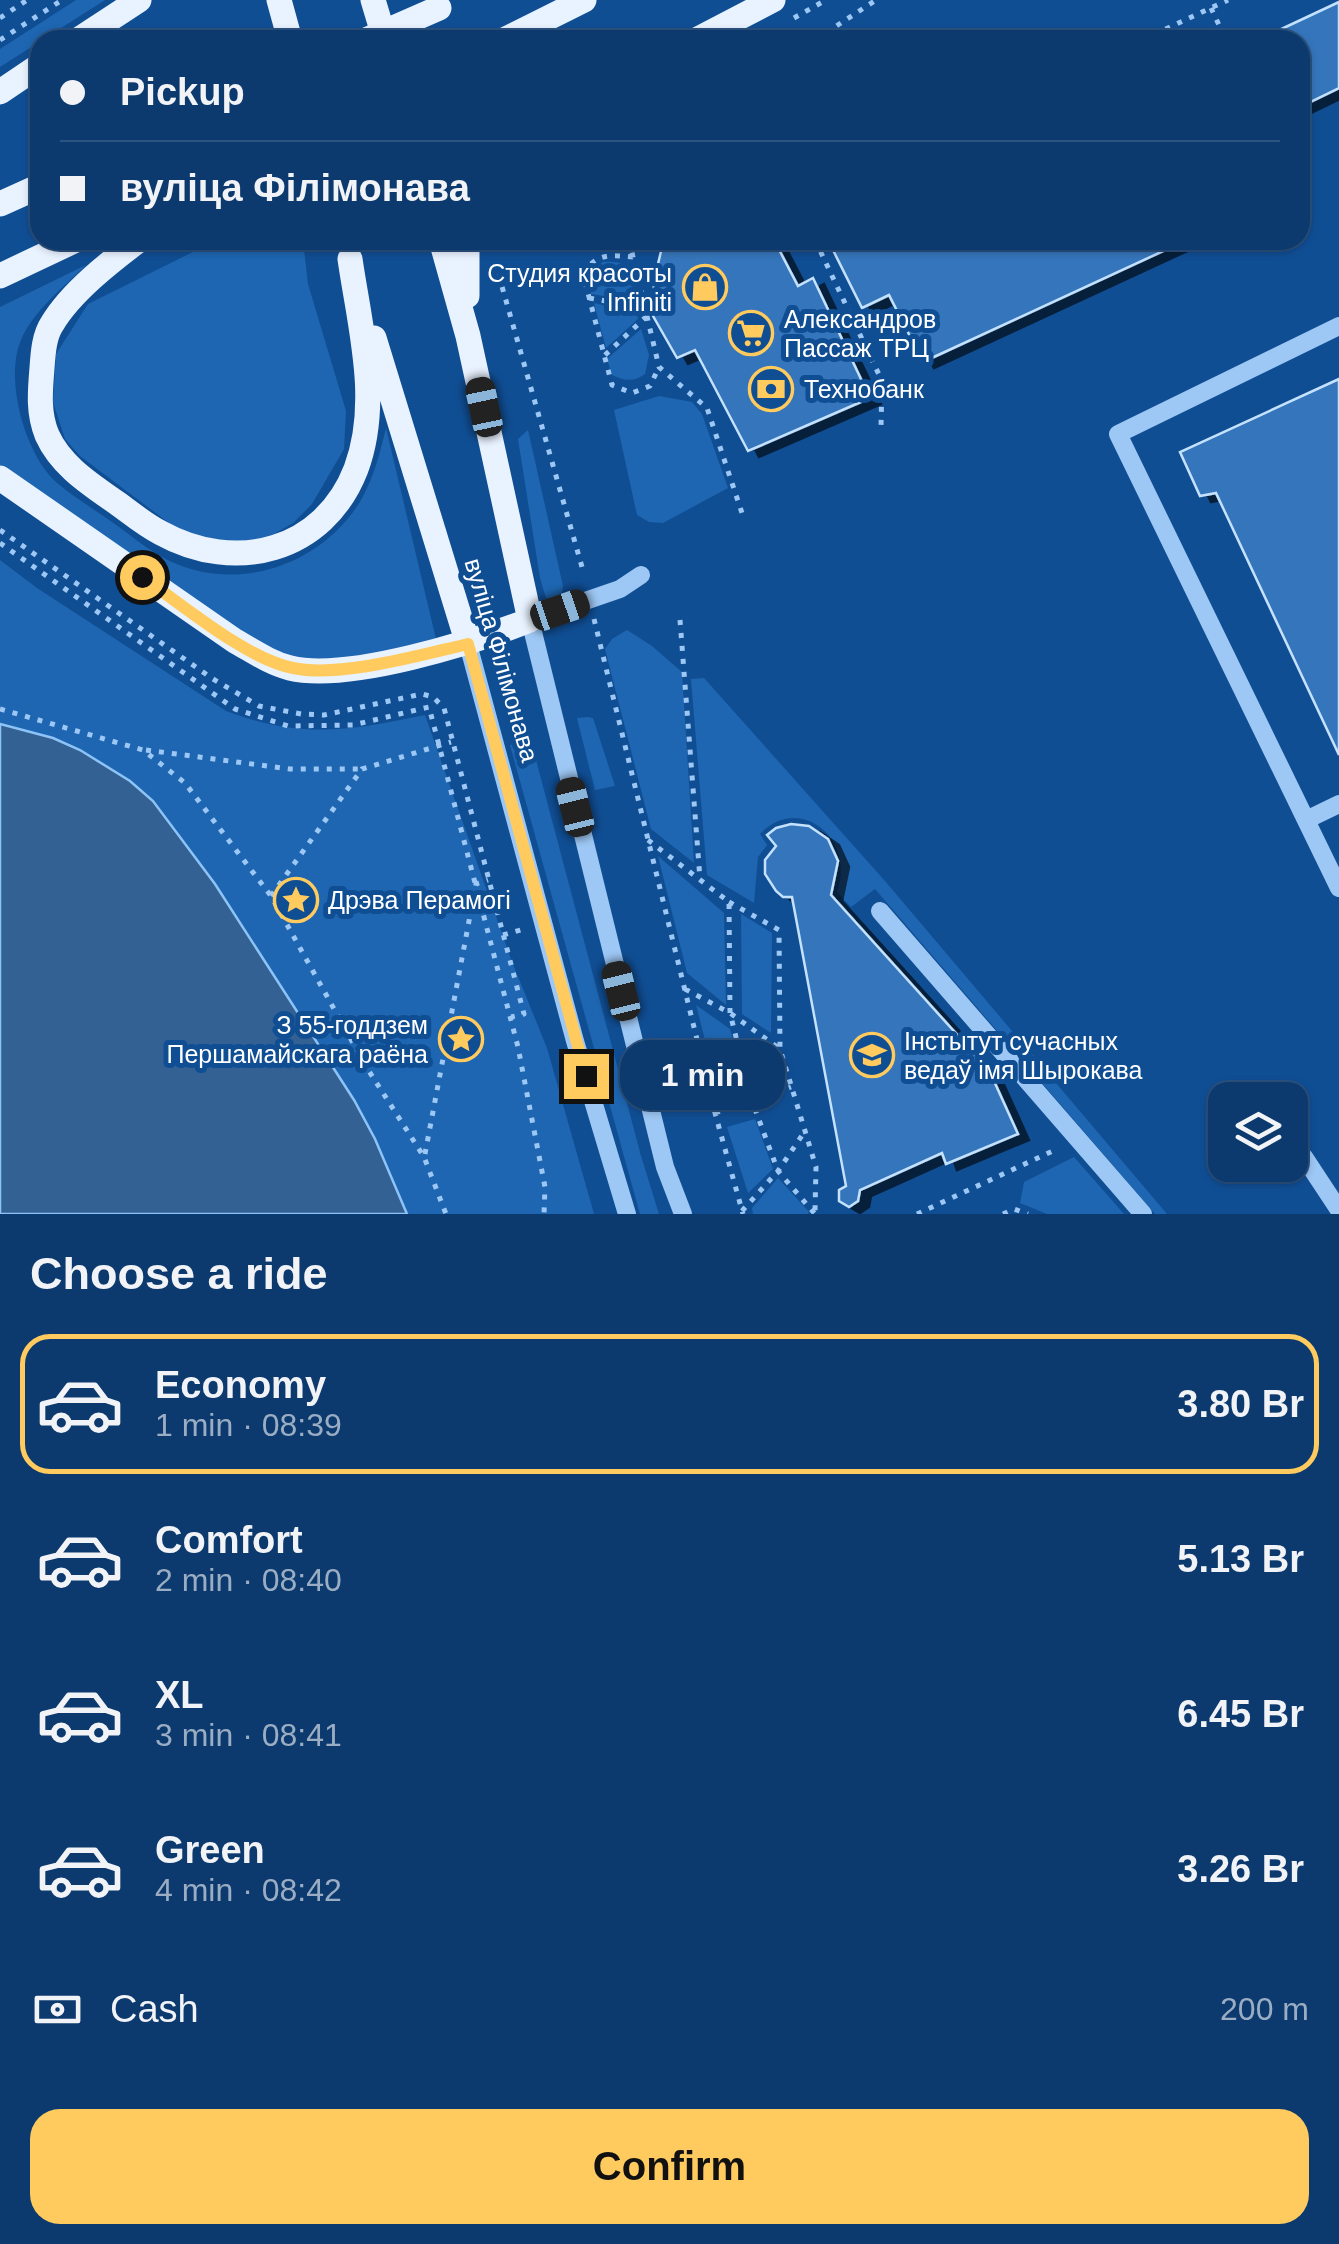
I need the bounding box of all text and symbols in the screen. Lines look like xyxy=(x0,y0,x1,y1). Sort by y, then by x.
text: Pickup xyxy=(120,71,245,113)
text: вуліца Філімонава xyxy=(120,167,470,209)
place label: Студия красоты Infiniti xyxy=(487,259,672,316)
shop icon: Студия красоты Infiniti xyxy=(682,264,728,310)
place label: Александров Пассаж ТРЦ xyxy=(784,305,936,362)
supermarket icon: Александров Пассаж ТРЦ xyxy=(728,310,774,356)
bank icon: Технобанк xyxy=(748,366,794,412)
car xyxy=(463,375,505,439)
place label: Технобанк xyxy=(804,375,925,403)
route start xyxy=(120,555,165,600)
street label: вуліца Філімонава xyxy=(460,555,544,765)
car xyxy=(527,586,593,634)
car xyxy=(553,774,597,840)
place icon: Дрэва Перамогі xyxy=(273,877,319,923)
place label: Дрэва Перамогі xyxy=(328,886,511,914)
car xyxy=(599,958,643,1024)
place label: З 55-годдзем Першамайскага раёна xyxy=(166,1011,428,1068)
place icon: З 55-годдзем Першамайскага раёна xyxy=(438,1016,484,1062)
place label: Інстытут сучасных ведаў імя Шырокава xyxy=(904,1027,1143,1084)
school or university icon: Інстытут сучасных ведаў імя Шырокава xyxy=(849,1032,895,1078)
callout: 1 min xyxy=(621,1041,786,1111)
route end xyxy=(564,1054,609,1099)
text: 1 min xyxy=(661,1057,744,1093)
map controls xyxy=(1208,1082,1308,1182)
button: layers xyxy=(1208,1082,1308,1182)
text: Choose a ride xyxy=(30,1248,328,1299)
icon: car xyxy=(35,1359,125,1449)
text: Economy xyxy=(155,1364,326,1406)
text: 3.80 Br xyxy=(1177,1383,1304,1425)
text: 1 min · 08:39 xyxy=(155,1407,342,1443)
icon: car xyxy=(35,1514,125,1604)
text: Comfort xyxy=(155,1519,303,1561)
text: 5.13 Br xyxy=(1177,1538,1304,1580)
text: 2 min · 08:40 xyxy=(155,1562,342,1598)
icon: car xyxy=(35,1669,125,1759)
text: XL xyxy=(155,1674,204,1716)
text: 6.45 Br xyxy=(1177,1693,1304,1735)
text: 3 min · 08:41 xyxy=(155,1717,342,1753)
icon: car xyxy=(35,1824,125,1914)
text: Green xyxy=(155,1829,265,1871)
text: 3.26 Br xyxy=(1177,1848,1304,1890)
text: 4 min · 08:42 xyxy=(155,1872,342,1908)
icon: cash xyxy=(30,1982,85,2037)
text: Cash xyxy=(110,1988,199,2030)
text: 200 m xyxy=(1220,1991,1309,2027)
button: Confirm xyxy=(30,2109,1309,2224)

